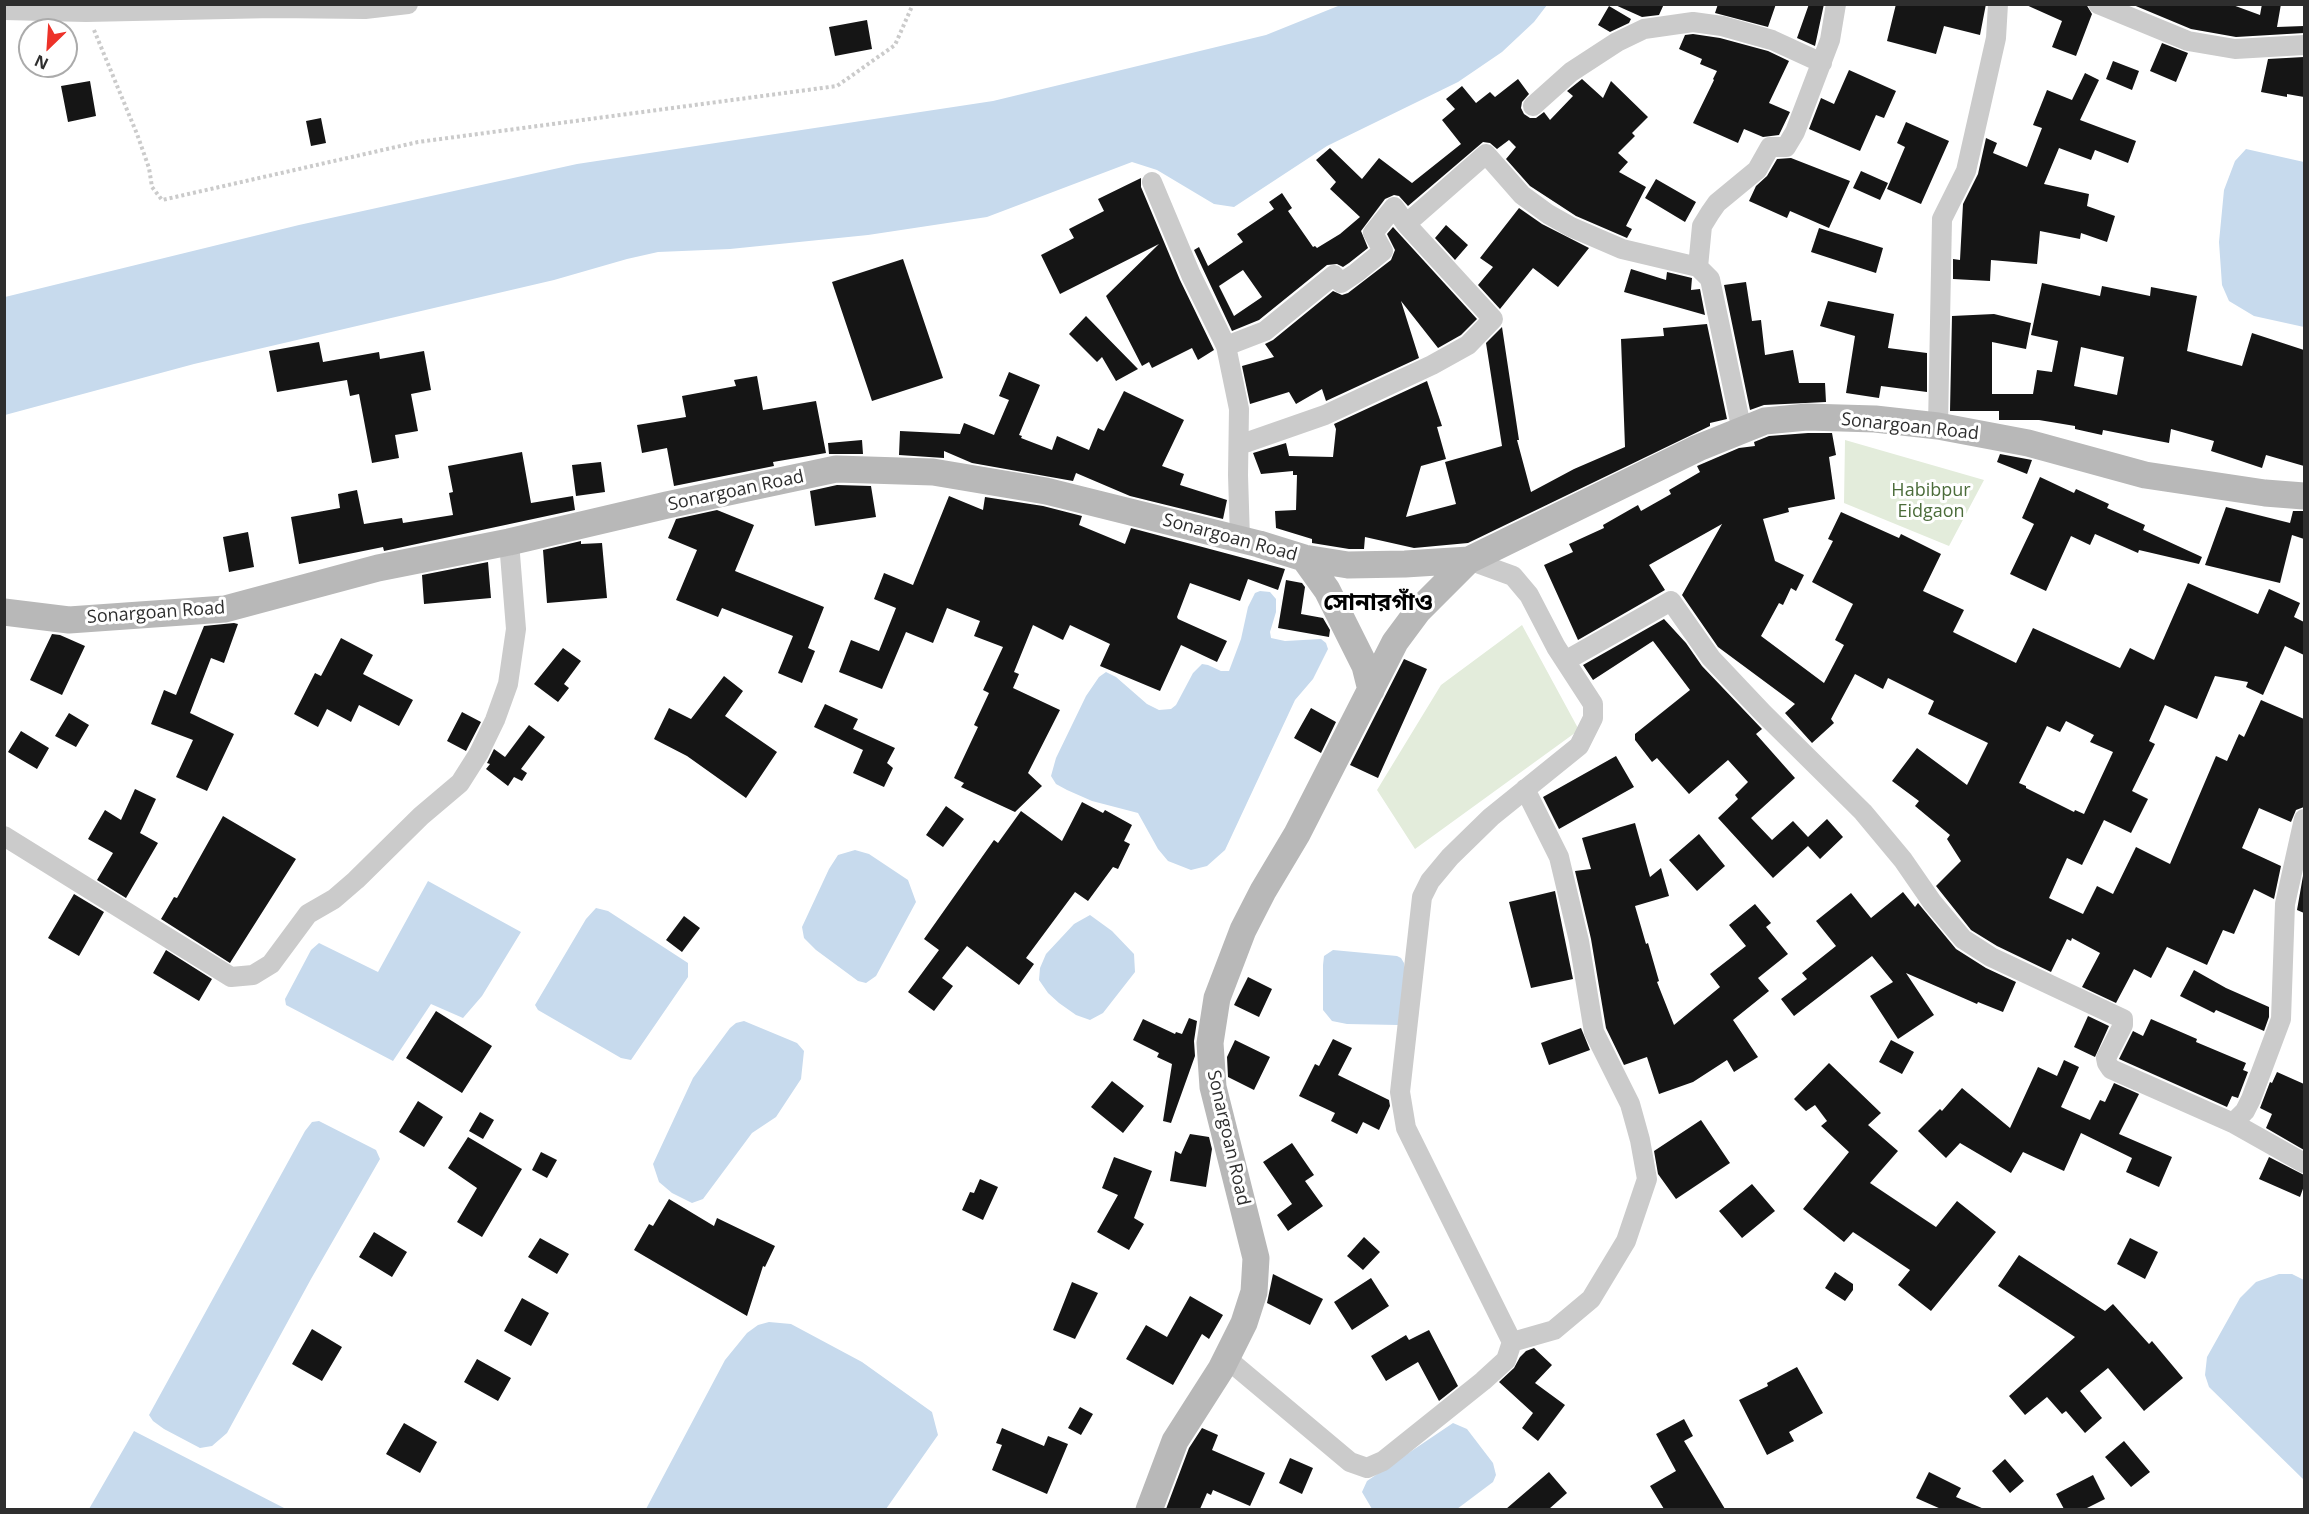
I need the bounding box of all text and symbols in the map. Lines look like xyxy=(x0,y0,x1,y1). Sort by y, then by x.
north arrow xyxy=(18,18,78,78)
text: N xyxy=(31,50,52,75)
street label: Sonargoan Road xyxy=(1840,409,1980,445)
street label: Sonargoan Road xyxy=(666,466,806,516)
park label: Habibpur Eidgaon xyxy=(1891,480,1971,522)
street label: Sonargoan Road xyxy=(1160,510,1300,566)
district label: সোনারগাঁও xyxy=(1323,589,1433,617)
street label: Sonargoan Road xyxy=(86,597,226,629)
street label: Sonargoan Road xyxy=(1202,1068,1254,1208)

